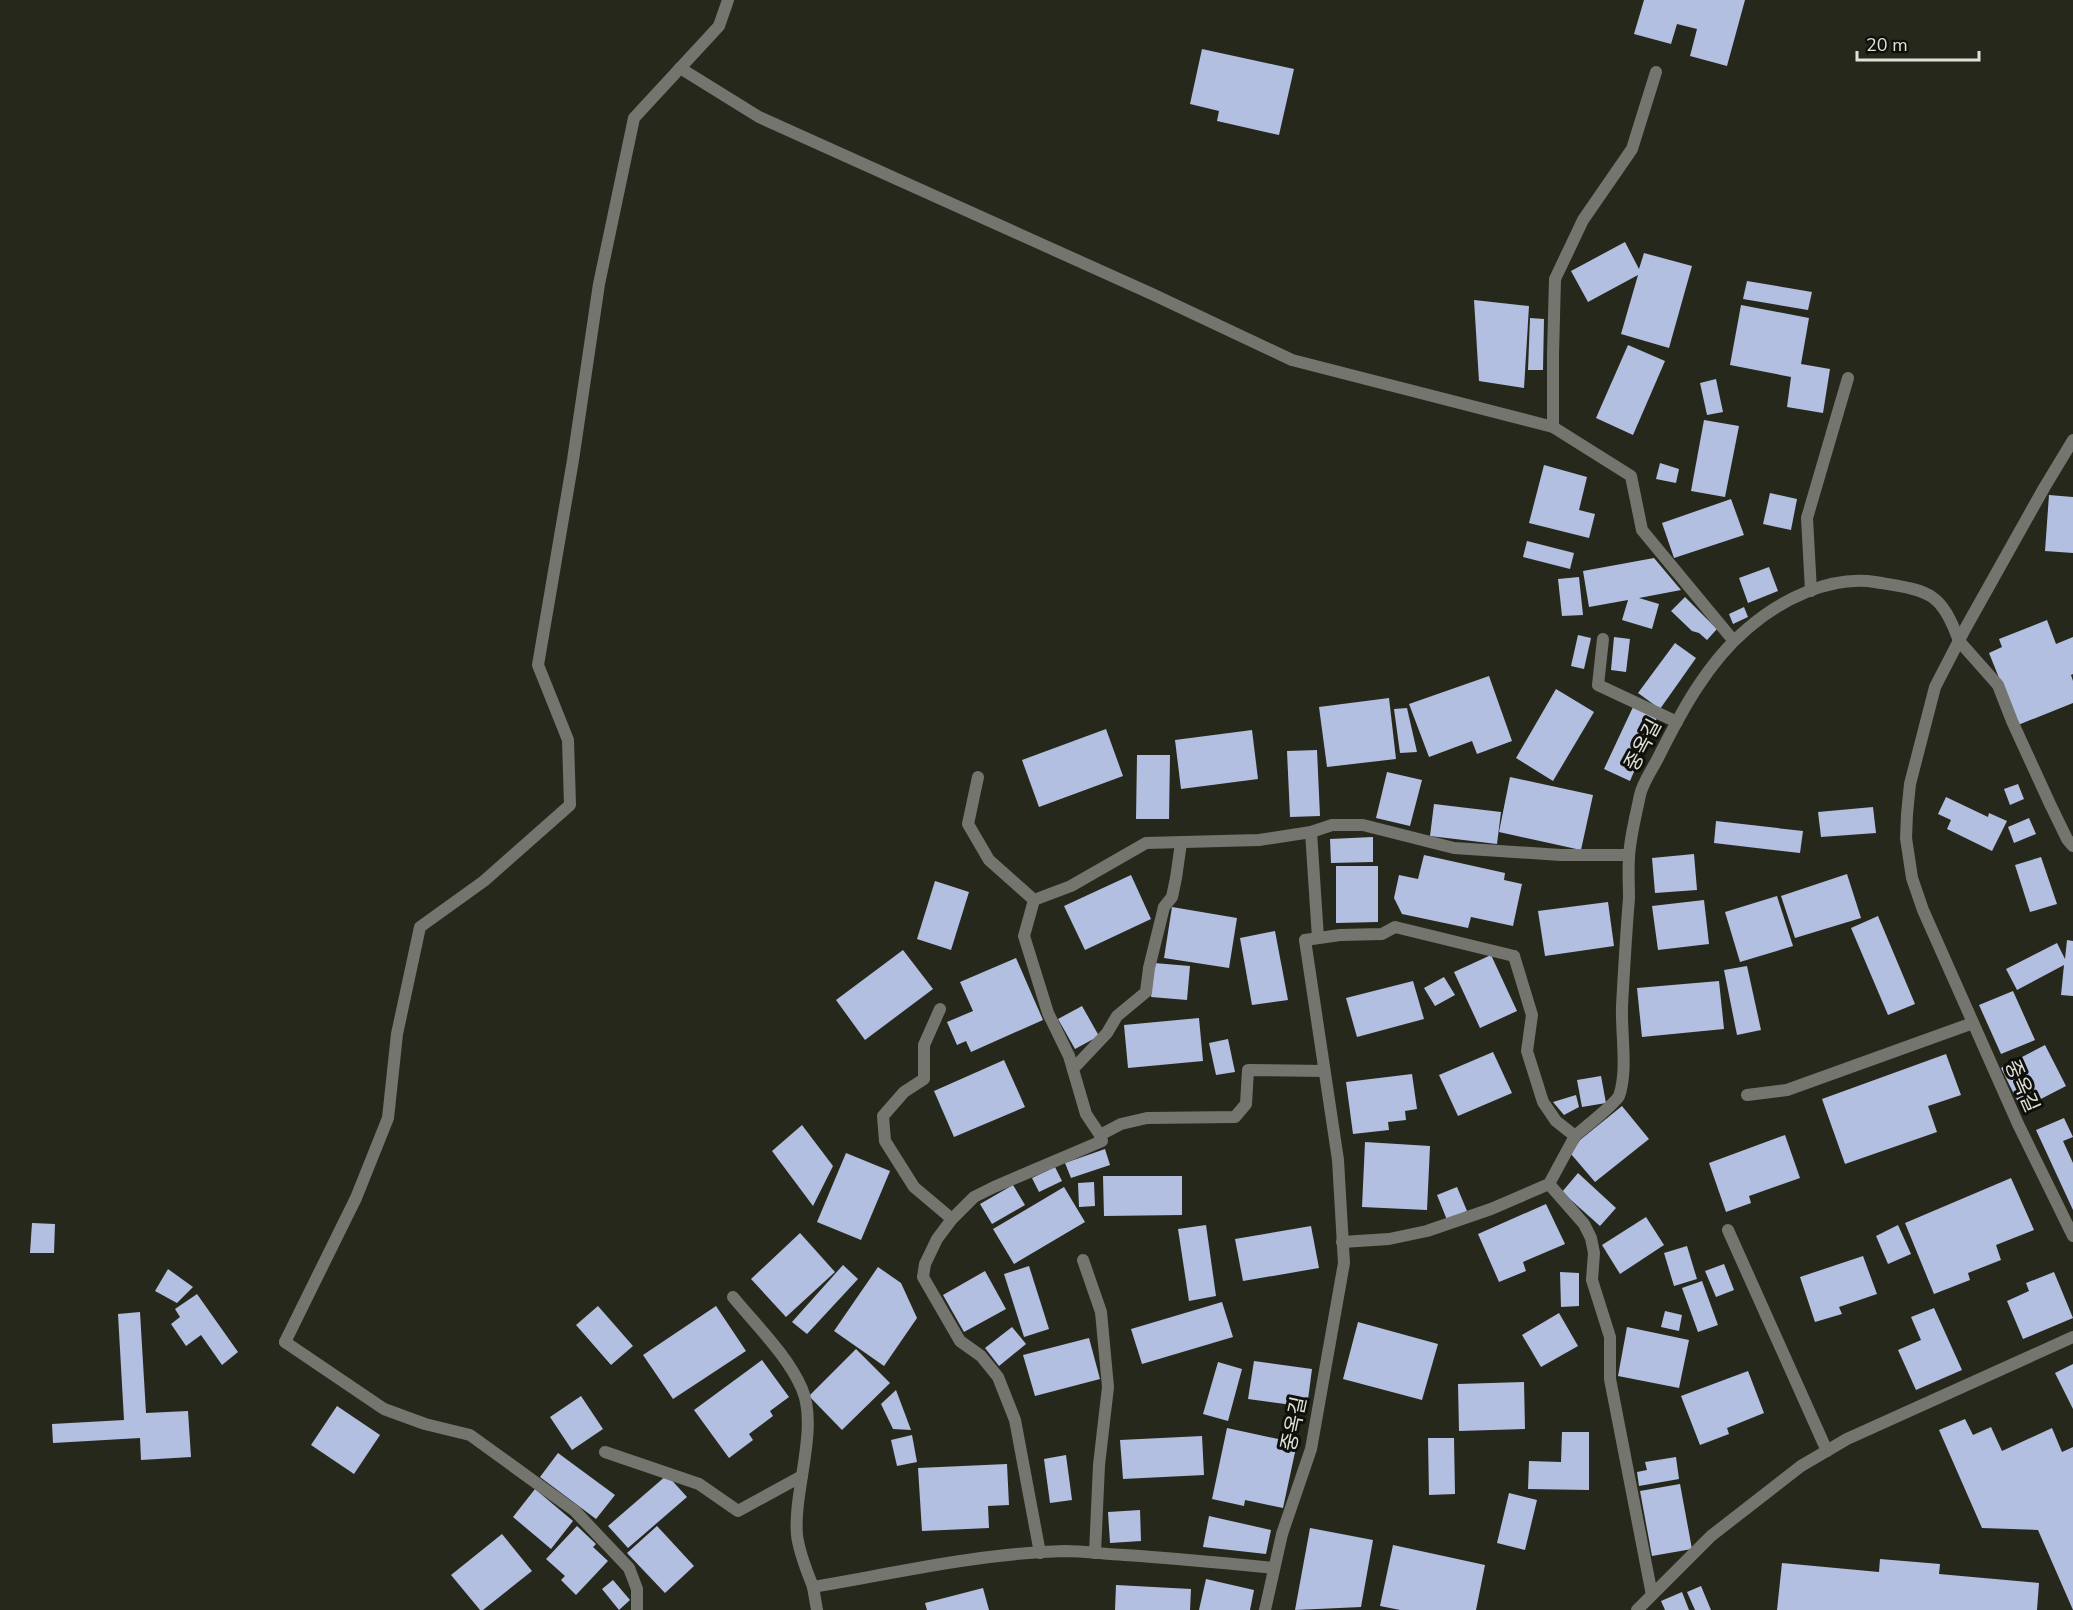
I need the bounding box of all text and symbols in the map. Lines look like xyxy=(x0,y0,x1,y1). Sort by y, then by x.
scale bar xyxy=(1857,24,1978,62)
text: 20 m xyxy=(1866,33,1908,57)
street label: 중옥길 xyxy=(1618,714,1668,776)
street label: 중옥길 xyxy=(1998,1055,2046,1117)
street label: 중옥길 xyxy=(1275,1394,1313,1454)

